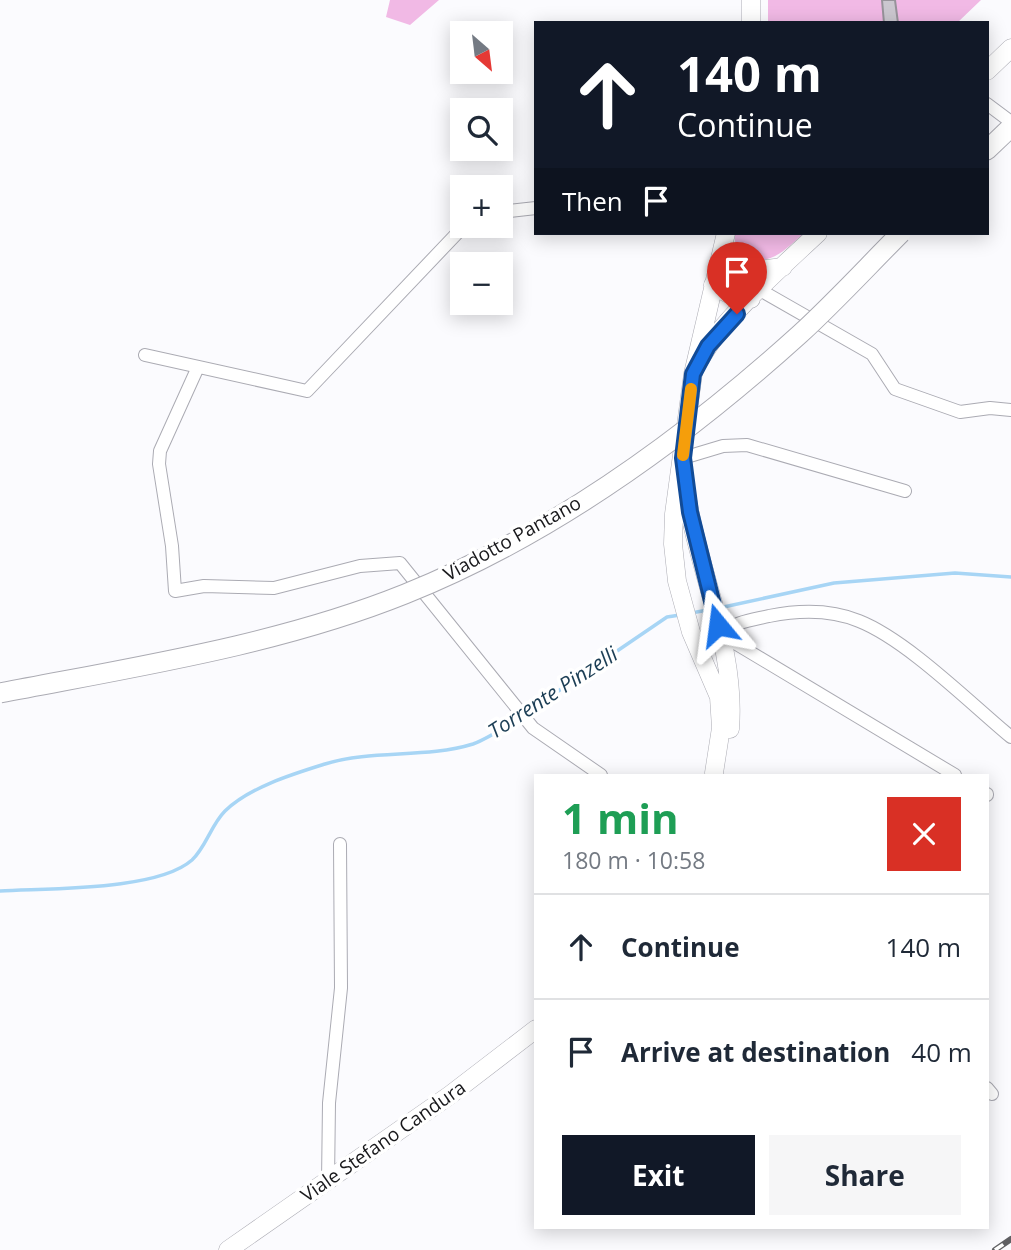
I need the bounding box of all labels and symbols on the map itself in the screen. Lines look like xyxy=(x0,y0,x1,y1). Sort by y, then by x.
north arrow xyxy=(450,21,513,84)
pin xyxy=(707,242,767,314)
street label: Viadotto Pantano xyxy=(438,489,586,587)
position arrow xyxy=(681,588,755,662)
water label: Torrente Pinzelli xyxy=(482,639,623,745)
street label: Viale Stefano Candura xyxy=(295,1074,471,1208)

